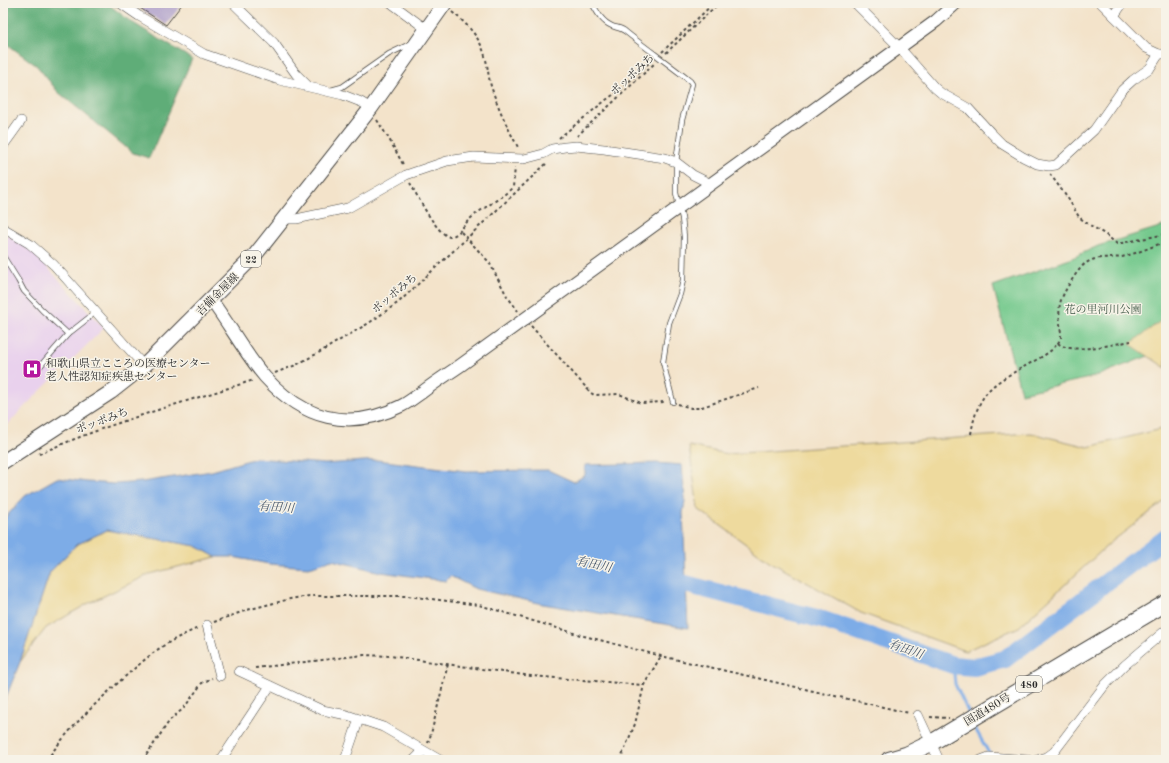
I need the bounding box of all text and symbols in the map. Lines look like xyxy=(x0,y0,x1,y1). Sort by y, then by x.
street label: ポッポみち xyxy=(608,52,657,98)
road number: 22 xyxy=(241,251,261,267)
street label: 吉備金屋線 xyxy=(193,270,241,318)
street label: ポッポみち xyxy=(370,271,420,316)
park label: 花の里河川公園 xyxy=(1065,303,1142,316)
place label: 和歌山県立こころの医療センター 老人性認知症疾患センター xyxy=(46,357,211,383)
hospital icon: 和歌山県立こころの医療センター 老人性認知症疾患センター xyxy=(21,358,43,380)
street label: ポッポみち xyxy=(74,406,130,436)
water label: 有田川 xyxy=(258,499,296,515)
water label: 有田川 xyxy=(575,553,615,575)
water label: 有田川 xyxy=(887,637,927,662)
road number: 480 xyxy=(1016,676,1042,692)
street label: 国道480号 xyxy=(962,690,1013,728)

